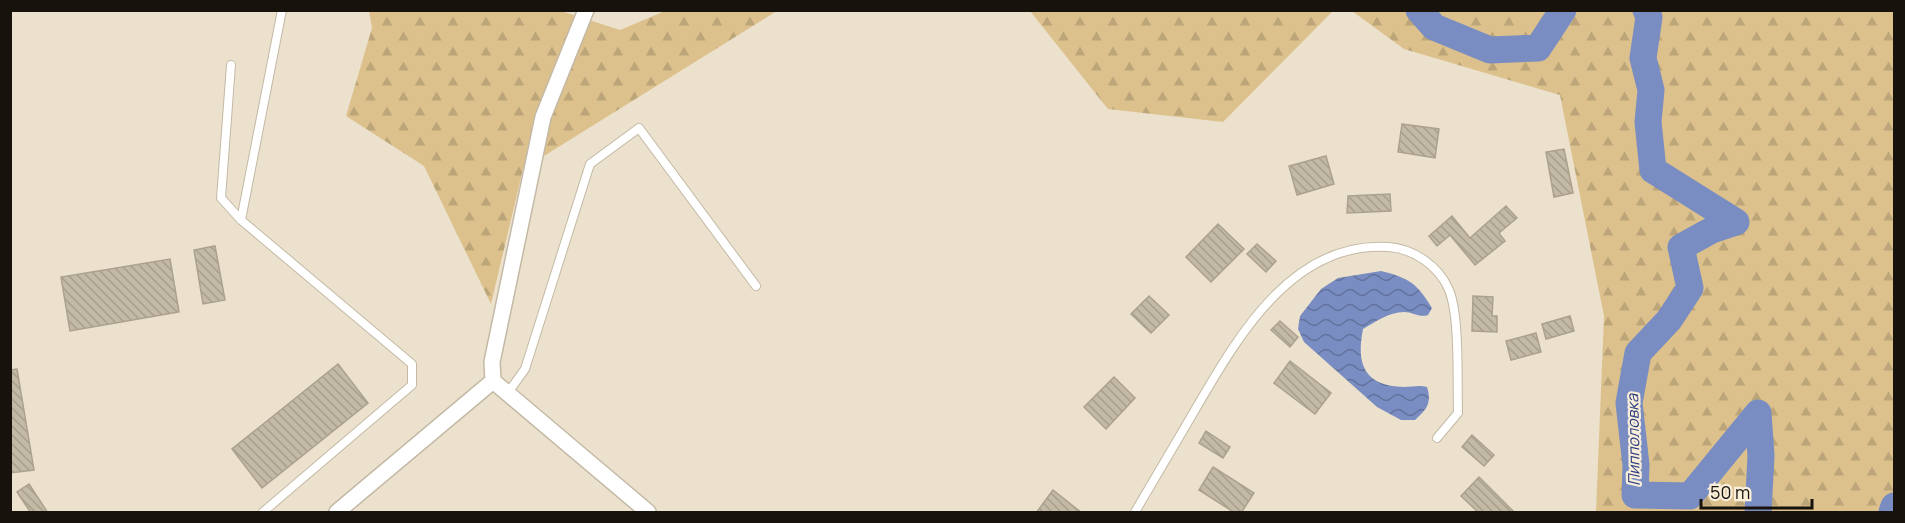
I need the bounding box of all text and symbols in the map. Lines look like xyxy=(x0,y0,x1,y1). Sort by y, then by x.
water label: Пипполовка xyxy=(1621,393,1645,486)
scale bar xyxy=(1701,472,1812,510)
text: 50 m xyxy=(1710,480,1750,504)

